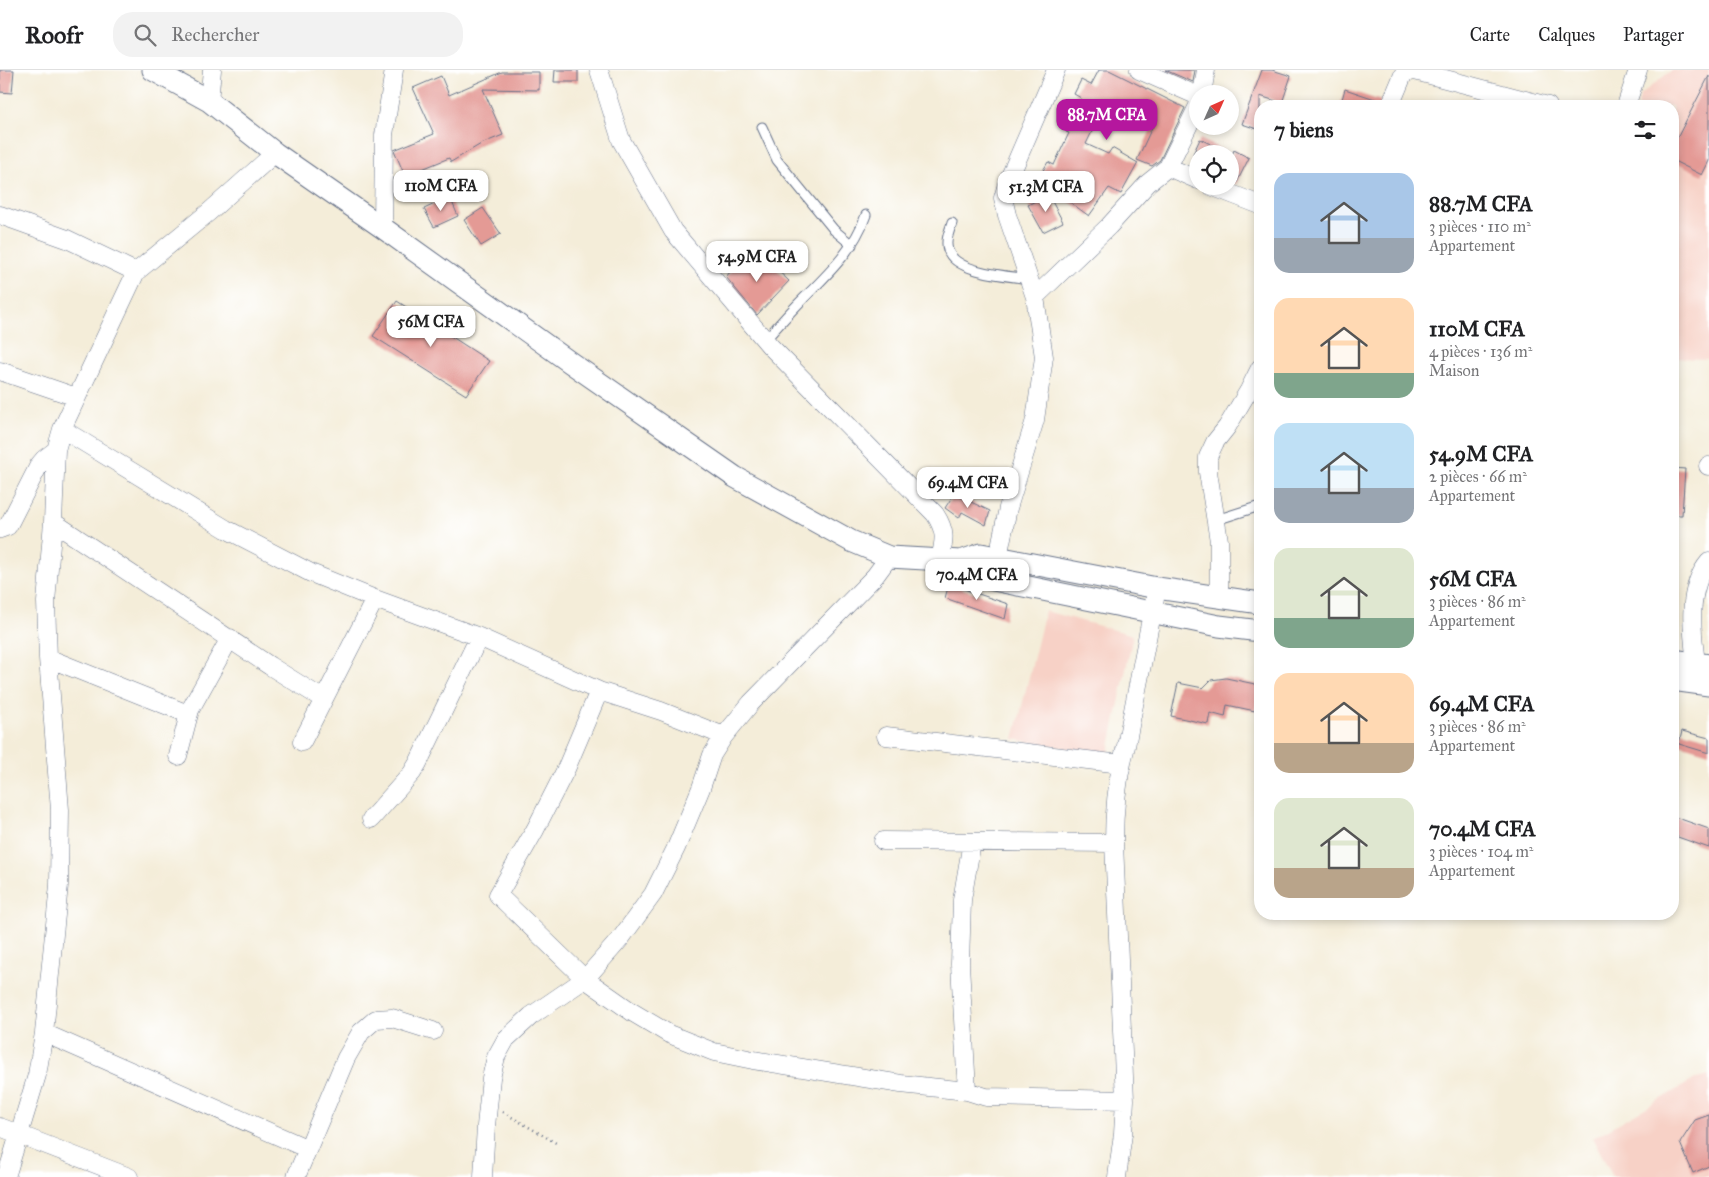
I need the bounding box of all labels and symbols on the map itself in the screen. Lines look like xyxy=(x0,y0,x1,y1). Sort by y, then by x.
north arrow xyxy=(1189,85,1239,135)
pin: 88.7M CFA xyxy=(1050,98,1164,141)
pin: 110M CFA xyxy=(389,170,493,212)
pin: 51.3M CFA xyxy=(989,170,1103,213)
pin: 54.9M CFA xyxy=(700,240,814,283)
pin: 56M CFA xyxy=(385,306,477,348)
pin: 69.4M CFA xyxy=(911,466,1025,509)
pin: 70.4M CFA xyxy=(920,558,1034,601)

